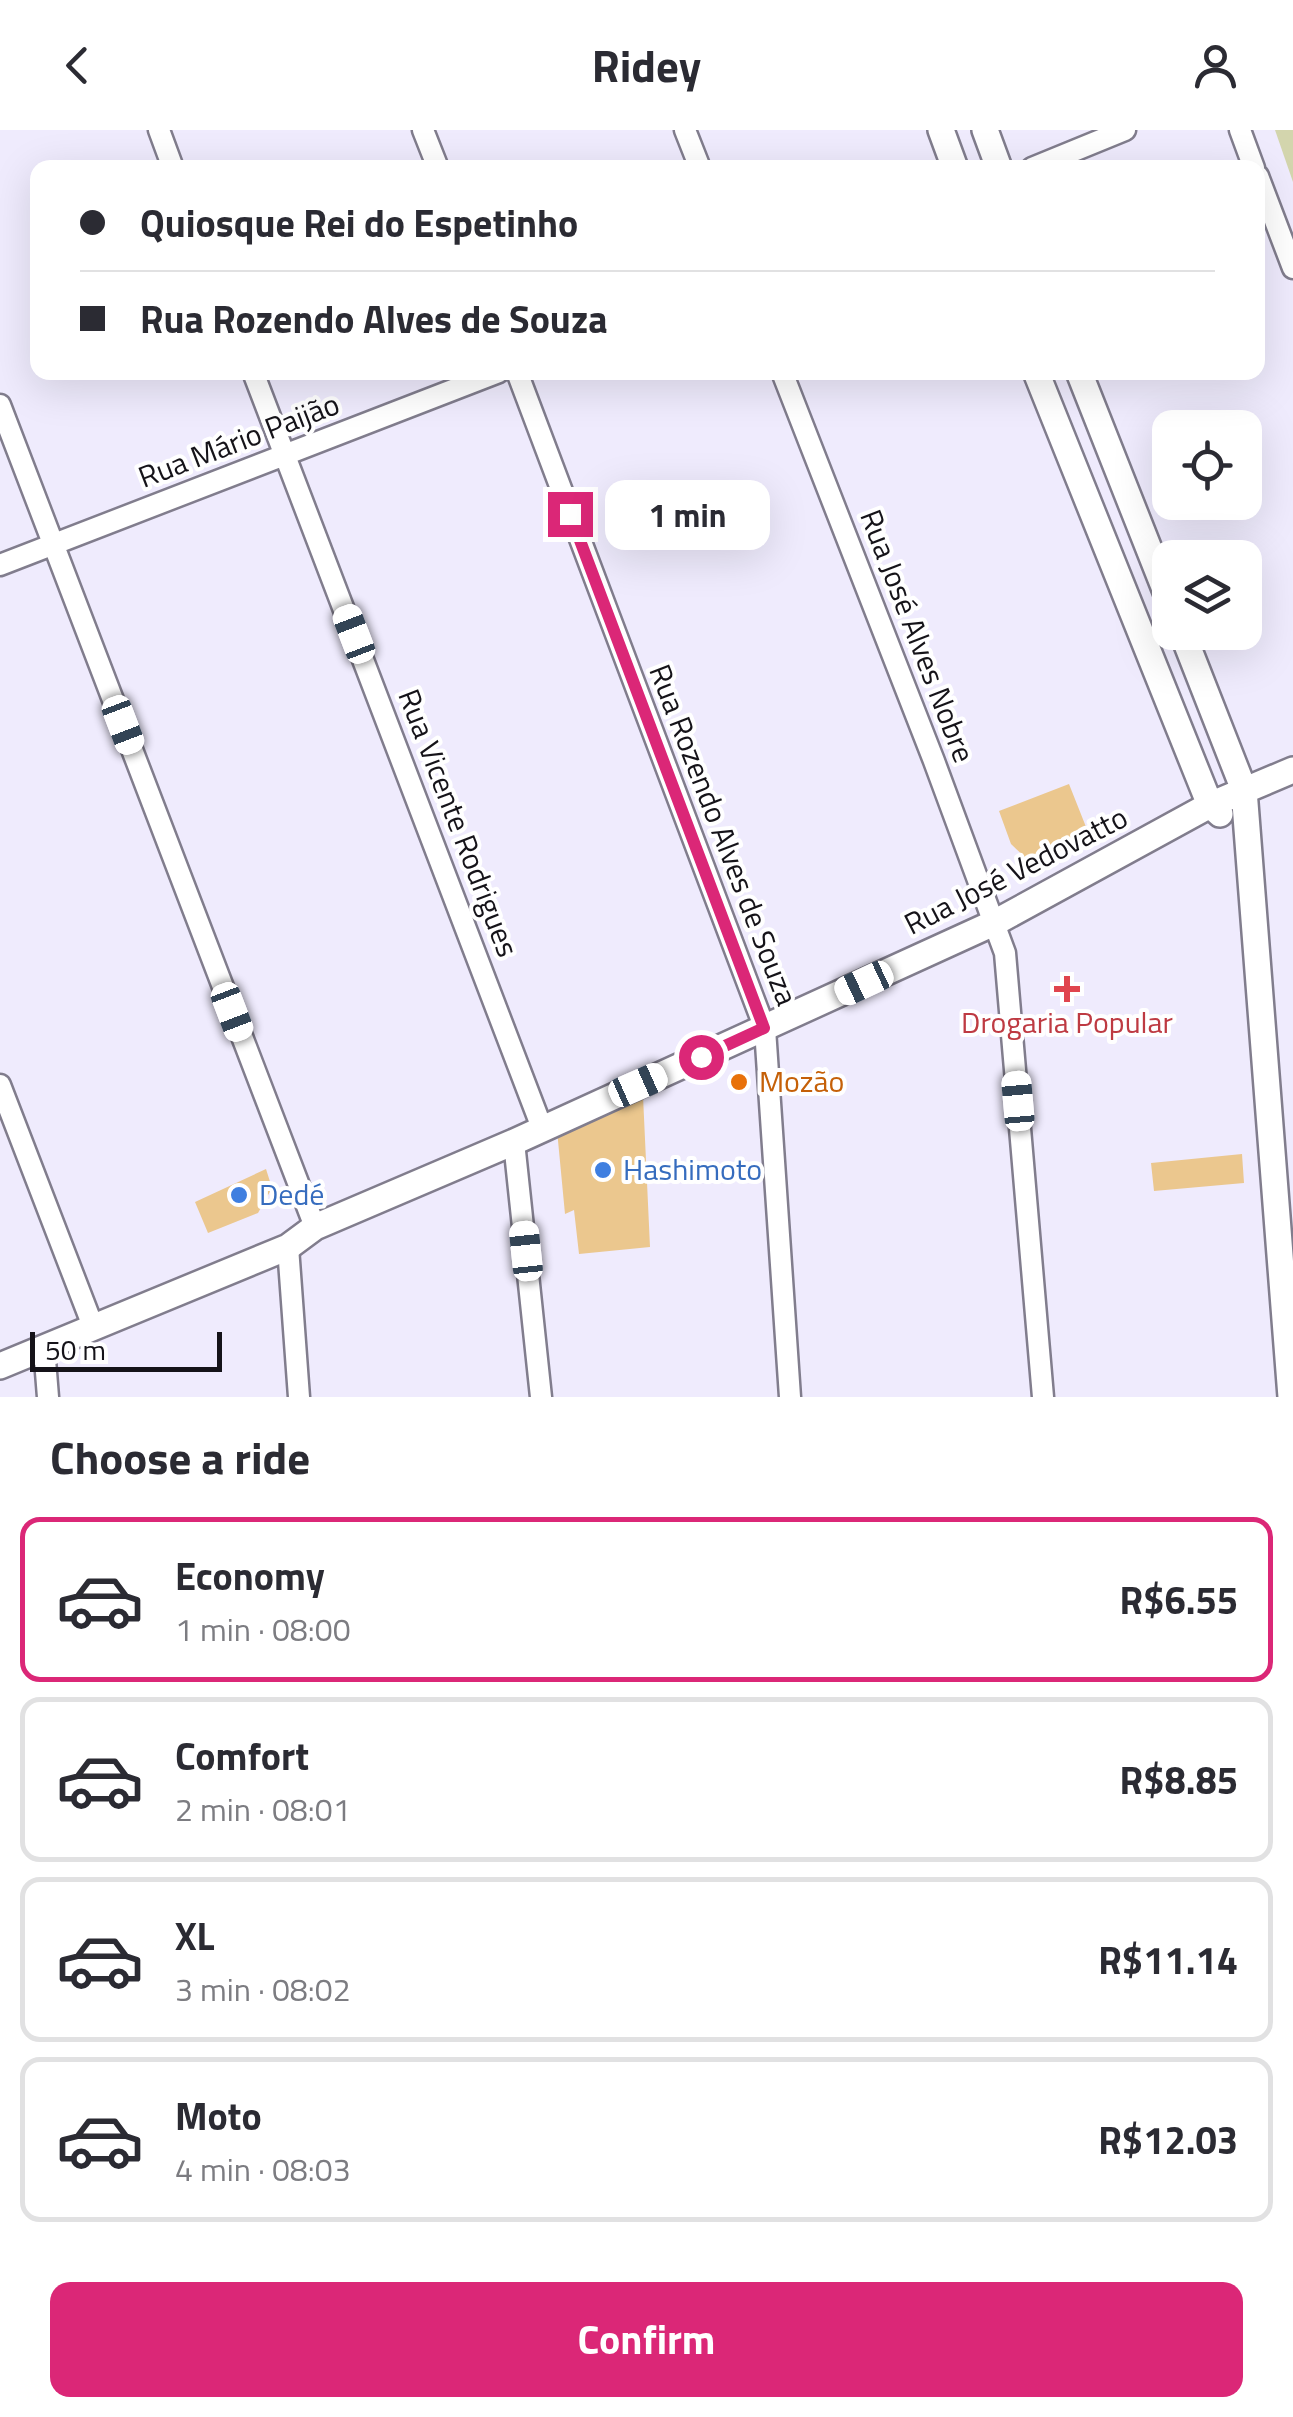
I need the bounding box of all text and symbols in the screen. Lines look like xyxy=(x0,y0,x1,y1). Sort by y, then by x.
text: Ridey xyxy=(592,31,701,99)
icon: back xyxy=(50,38,105,93)
icon: person xyxy=(1188,38,1243,93)
text: Quiosque Rei do Espetinho xyxy=(140,194,578,252)
text: Rua Rozendo Alves de Souza xyxy=(140,290,608,348)
street label: Rua Mário Paijão xyxy=(131,381,346,500)
map controls xyxy=(1152,410,1262,650)
button: locate xyxy=(1152,410,1262,520)
callout: 1 min xyxy=(605,479,770,549)
text: 1 min xyxy=(649,491,726,539)
route end xyxy=(548,492,593,537)
street label: Rua José Alves Nobre xyxy=(848,502,987,769)
button: layers xyxy=(1152,540,1262,650)
car xyxy=(329,601,379,667)
street label: Rua Rozendo Alves de Souza xyxy=(638,657,810,1012)
street label: Rua Vicente Rodrigues xyxy=(387,682,531,963)
car xyxy=(98,692,148,758)
street label: Rua José Vedovatto xyxy=(896,794,1135,946)
car xyxy=(830,957,898,1009)
marker: Drogaria Popular xyxy=(1056,978,1078,1000)
car xyxy=(207,979,257,1045)
place label: Drogaria Popular xyxy=(961,999,1173,1045)
route start xyxy=(679,1035,724,1080)
place label: Mozão xyxy=(759,1058,844,1104)
car xyxy=(604,1059,672,1111)
car xyxy=(1000,1070,1036,1132)
marker: Mozão xyxy=(728,1071,750,1093)
place label: Hashimoto xyxy=(623,1146,762,1192)
marker: Hashimoto xyxy=(592,1159,614,1181)
place label: Dedé xyxy=(259,1171,325,1217)
marker: Dedé xyxy=(228,1184,250,1206)
car xyxy=(508,1220,544,1282)
scale bar xyxy=(30,1327,222,1372)
text: 50 m xyxy=(45,1328,106,1371)
text: Choose a ride xyxy=(50,1423,310,1491)
text: Economy xyxy=(175,1547,325,1605)
icon: car xyxy=(55,1555,145,1645)
text: R$6.55 xyxy=(1120,1571,1238,1629)
text: 1 min · 08:00 xyxy=(175,1605,351,1653)
text: Comfort xyxy=(175,1727,309,1785)
icon: car xyxy=(55,1735,145,1825)
text: R$8.85 xyxy=(1120,1751,1238,1809)
text: 2 min · 08:01 xyxy=(175,1785,351,1833)
text: XL xyxy=(175,1907,215,1965)
icon: car xyxy=(55,1915,145,2005)
text: R$11.14 xyxy=(1098,1931,1238,1989)
text: 3 min · 08:02 xyxy=(175,1965,351,2013)
text: Moto xyxy=(175,2087,262,2145)
icon: car xyxy=(55,2095,145,2185)
text: R$12.03 xyxy=(1098,2111,1238,2169)
text: 4 min · 08:03 xyxy=(175,2145,351,2193)
button: Confirm xyxy=(50,2282,1243,2397)

